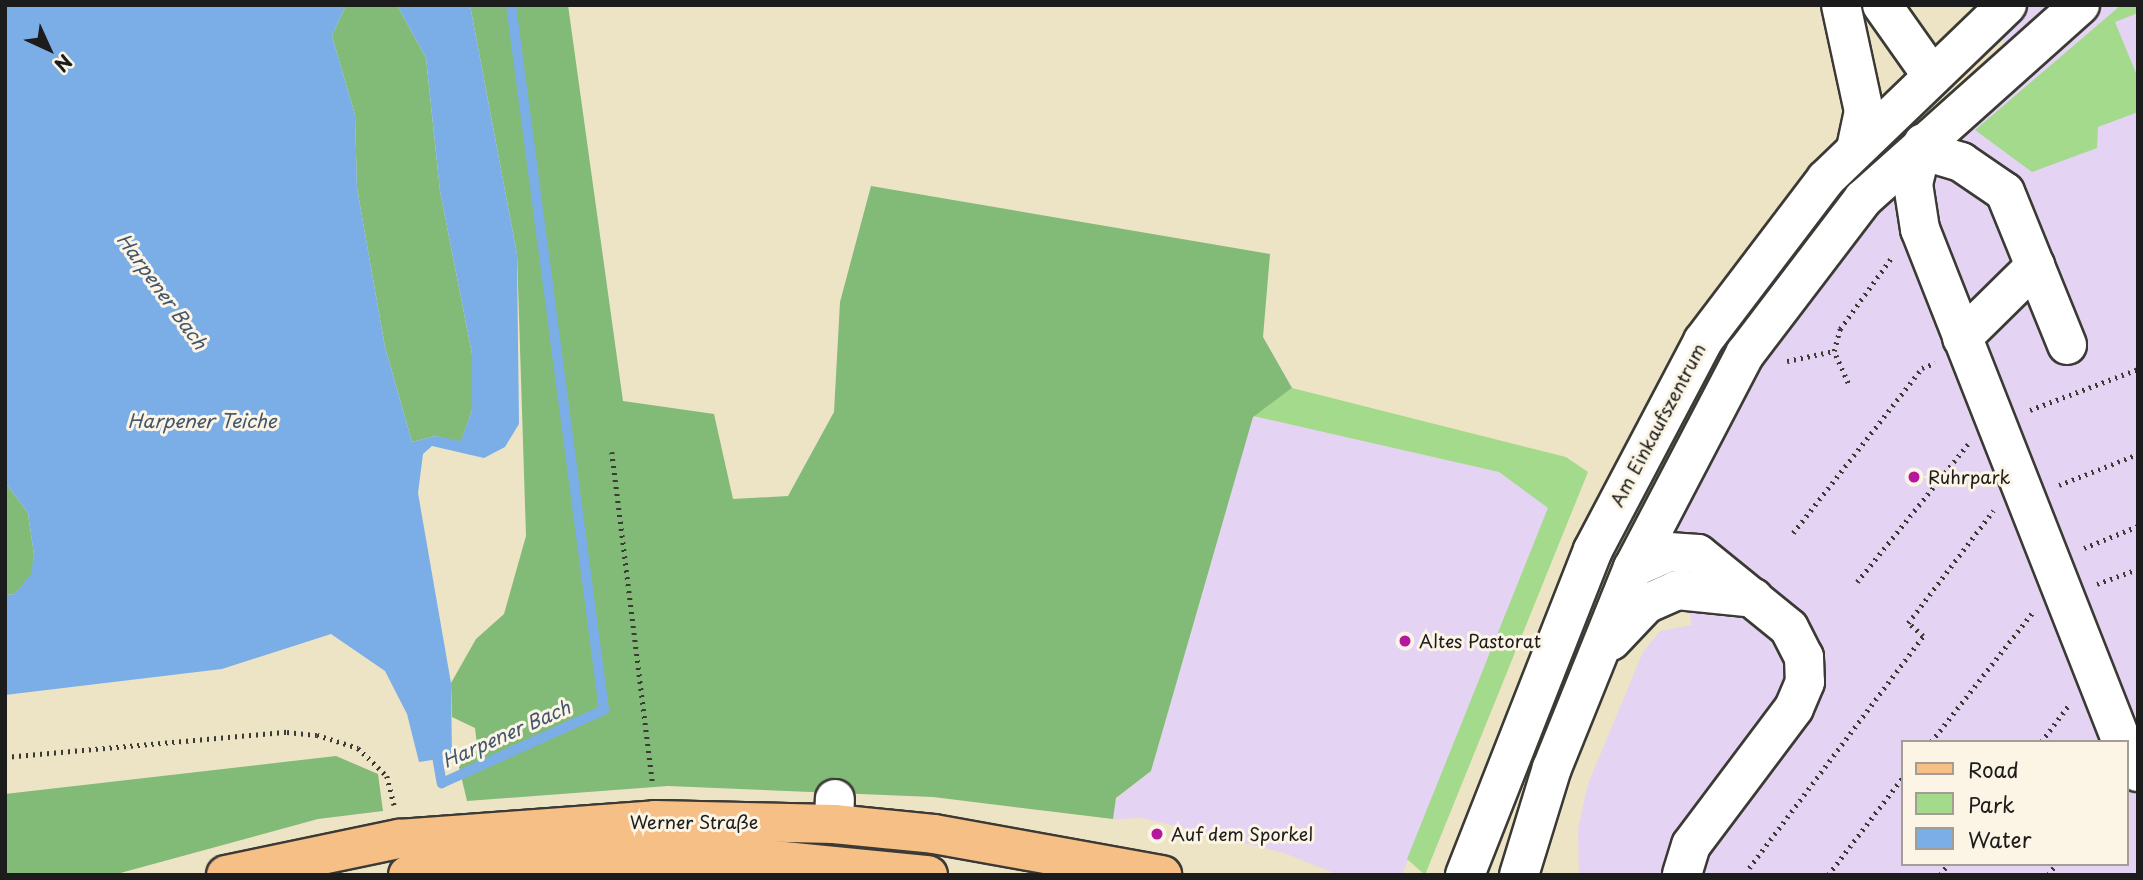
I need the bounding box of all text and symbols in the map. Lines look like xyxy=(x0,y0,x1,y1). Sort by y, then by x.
north arrow xyxy=(14,14,84,84)
text: N xyxy=(49,49,79,79)
water label: Harpener Bach xyxy=(112,228,212,354)
street label: Am Einkaufszentrum xyxy=(1606,340,1710,510)
water label: Harpener Teiche xyxy=(127,410,277,432)
place label: Ruhrpark xyxy=(1928,466,2010,488)
marker: Ruhrpark xyxy=(1906,469,1922,485)
place label: Altes Pastorat xyxy=(1419,630,1541,652)
marker: Altes Pastorat xyxy=(1397,633,1413,649)
water label: Harpener Bach xyxy=(438,695,574,773)
legend xyxy=(1902,740,2129,866)
text: Road xyxy=(1968,753,2019,785)
text: Park xyxy=(1968,788,2015,820)
street label: Werner Straße xyxy=(629,811,759,833)
place label: Auf dem Sporkel xyxy=(1171,823,1315,845)
text: Water xyxy=(1968,823,2031,855)
marker: Auf dem Sporkel xyxy=(1149,826,1165,842)

